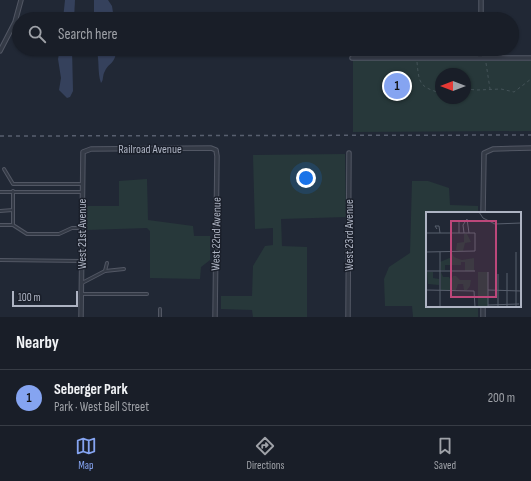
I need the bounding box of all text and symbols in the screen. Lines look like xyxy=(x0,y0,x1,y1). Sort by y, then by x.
search box xyxy=(12,12,519,56)
icon: search xyxy=(26,23,48,45)
text: Search here xyxy=(58,25,118,44)
north arrow xyxy=(435,68,471,104)
pin: 1 xyxy=(384,71,410,101)
street label: Railroad Avenue xyxy=(118,142,182,157)
your location xyxy=(296,168,316,188)
street label: West 22nd Avenue xyxy=(208,197,225,271)
street label: West 21st Avenue xyxy=(75,198,90,269)
street label: West 23rd Avenue xyxy=(342,199,357,271)
inset map xyxy=(426,212,521,307)
scale bar xyxy=(12,289,78,308)
text: 100 m xyxy=(18,291,40,304)
text: Nearby xyxy=(16,333,59,353)
text: Seberger Park xyxy=(54,380,128,399)
text: 1 xyxy=(26,390,32,406)
text: 200 m xyxy=(488,390,515,406)
text: Park · West Bell Street xyxy=(54,399,149,415)
tab: Map xyxy=(75,435,97,472)
tab: Directions xyxy=(247,435,284,472)
tab: Saved xyxy=(434,435,456,472)

